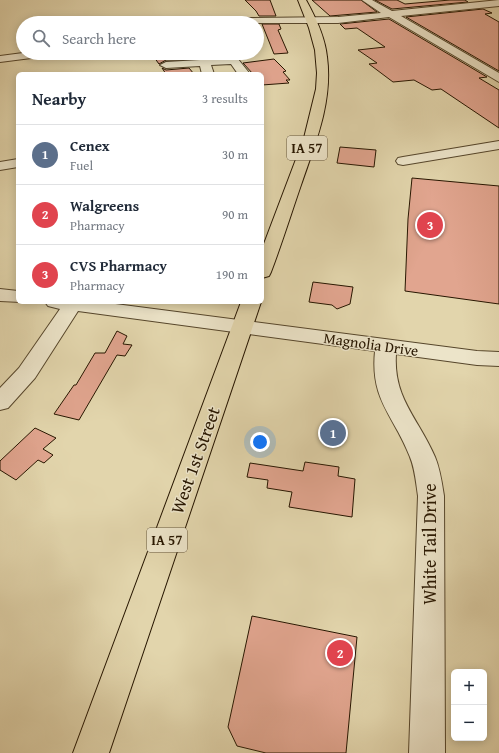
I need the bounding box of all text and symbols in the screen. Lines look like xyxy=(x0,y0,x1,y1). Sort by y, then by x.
search box xyxy=(16,16,264,60)
icon: search xyxy=(30,27,52,49)
text: Search here xyxy=(62,28,136,49)
text: Nearby xyxy=(32,86,86,111)
text: 3 results xyxy=(202,89,248,108)
text: Cenex xyxy=(70,135,110,156)
road number: IA 57 xyxy=(287,136,327,160)
text: 1 xyxy=(42,145,48,164)
text: 30 m xyxy=(222,145,248,164)
text: Fuel xyxy=(70,156,93,175)
text: Walgreens xyxy=(70,195,139,216)
text: 2 xyxy=(42,205,48,224)
text: 90 m xyxy=(222,205,248,224)
pin: 3 xyxy=(417,210,443,240)
text: Pharmacy xyxy=(70,216,125,235)
text: CVS Pharmacy xyxy=(70,255,167,276)
text: 3 xyxy=(42,265,48,284)
text: 190 m xyxy=(216,265,248,284)
text: Pharmacy xyxy=(70,276,125,295)
street label: Magnolia Drive xyxy=(322,327,420,361)
street label: West 1st Street xyxy=(163,402,227,517)
pin: 1 xyxy=(320,418,346,448)
your location xyxy=(250,432,270,452)
street label: White Tail Drive xyxy=(416,483,443,605)
road number: IA 57 xyxy=(147,528,187,552)
pin: 2 xyxy=(327,638,353,668)
map controls xyxy=(451,669,487,741)
button: + xyxy=(451,669,487,705)
button: − xyxy=(451,705,487,741)

